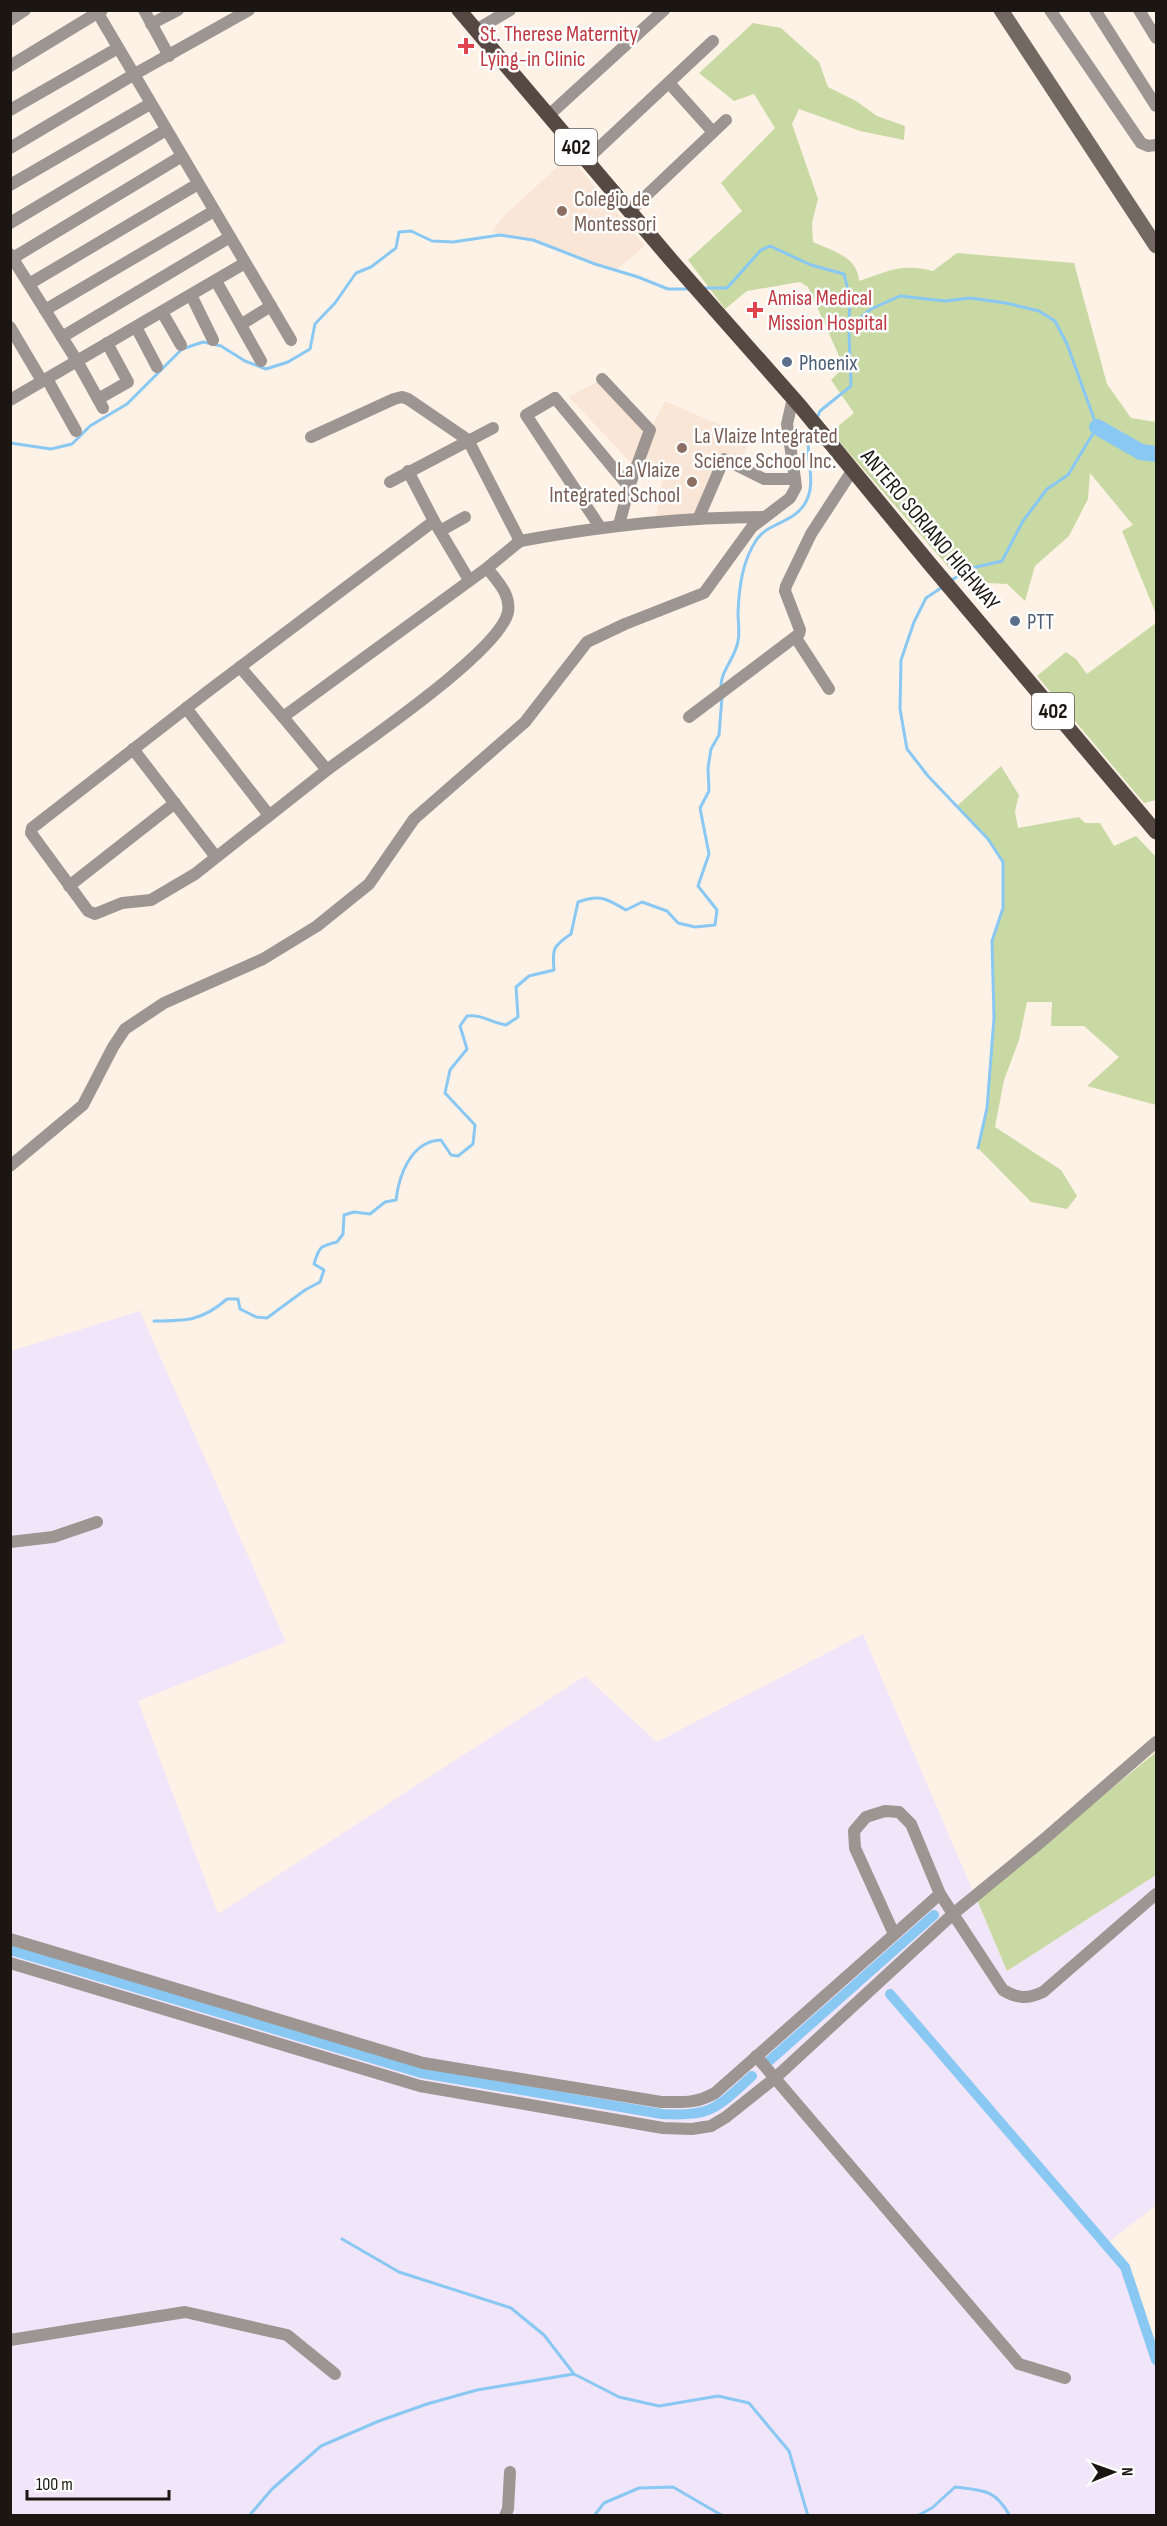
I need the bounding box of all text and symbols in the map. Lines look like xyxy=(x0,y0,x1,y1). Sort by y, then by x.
place label: St. Therese Maternity Lying-in Clinic xyxy=(480,21,639,73)
marker: St. Therese Maternity Lying-in Clinic xyxy=(457,37,475,55)
road number: 402 xyxy=(555,129,597,165)
place label: Colegio de Montessori xyxy=(574,186,656,238)
marker: Colegio de Montessori xyxy=(555,204,569,218)
place label: Amisa Medical Mission Hospital xyxy=(767,285,887,337)
marker: Amisa Medical Mission Hospital xyxy=(746,301,764,319)
place label: Phoenix xyxy=(799,350,858,377)
marker: Phoenix xyxy=(780,355,794,369)
place label: La Vlaize Integrated Science School Inc. xyxy=(694,423,838,475)
marker: La Vlaize Integrated Science School Inc. xyxy=(675,441,689,455)
street label: ANTERO SORIANO HIGHWAY xyxy=(854,443,1005,616)
place label: La Vlaize Integrated School xyxy=(549,457,680,509)
marker: La Vlaize Integrated School xyxy=(685,475,699,489)
place label: PTT xyxy=(1027,609,1054,636)
marker: PTT xyxy=(1008,614,1022,628)
road number: 402 xyxy=(1032,693,1074,729)
north arrow xyxy=(1083,2442,1143,2502)
scale bar xyxy=(27,2463,170,2501)
text: N xyxy=(1117,2467,1136,2476)
text: 100 m xyxy=(36,2474,73,2495)

